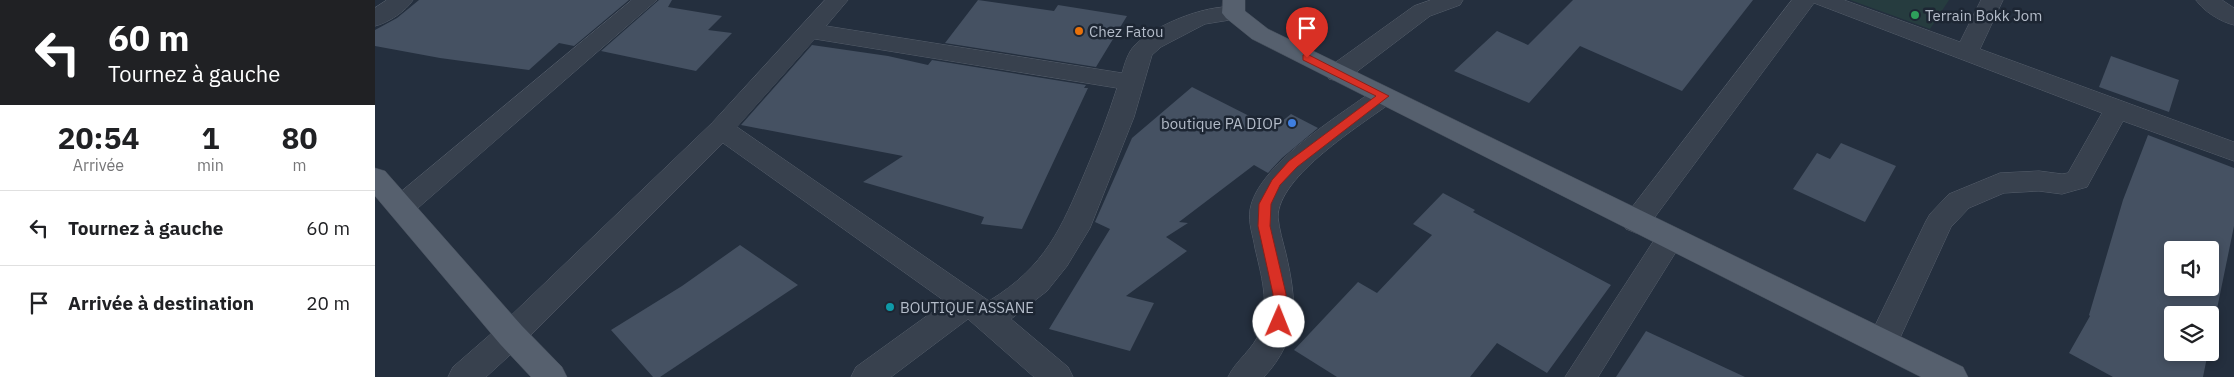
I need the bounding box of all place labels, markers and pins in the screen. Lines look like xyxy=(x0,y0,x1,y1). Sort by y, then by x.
place label: Terrain Bokk Jom xyxy=(1925,6,2042,25)
pin xyxy=(1286,7,1328,58)
marker: Terrain Bokk Jom xyxy=(1909,9,1921,21)
place label: Chez Fatou xyxy=(1089,22,1163,41)
marker: Chez Fatou xyxy=(1073,25,1085,37)
place label: boutique PA DIOP xyxy=(1161,114,1282,133)
marker: boutique PA DIOP xyxy=(1286,117,1298,129)
place label: BOUTIQUE ASSANE xyxy=(900,298,1034,317)
marker: BOUTIQUE ASSANE xyxy=(884,301,896,313)

